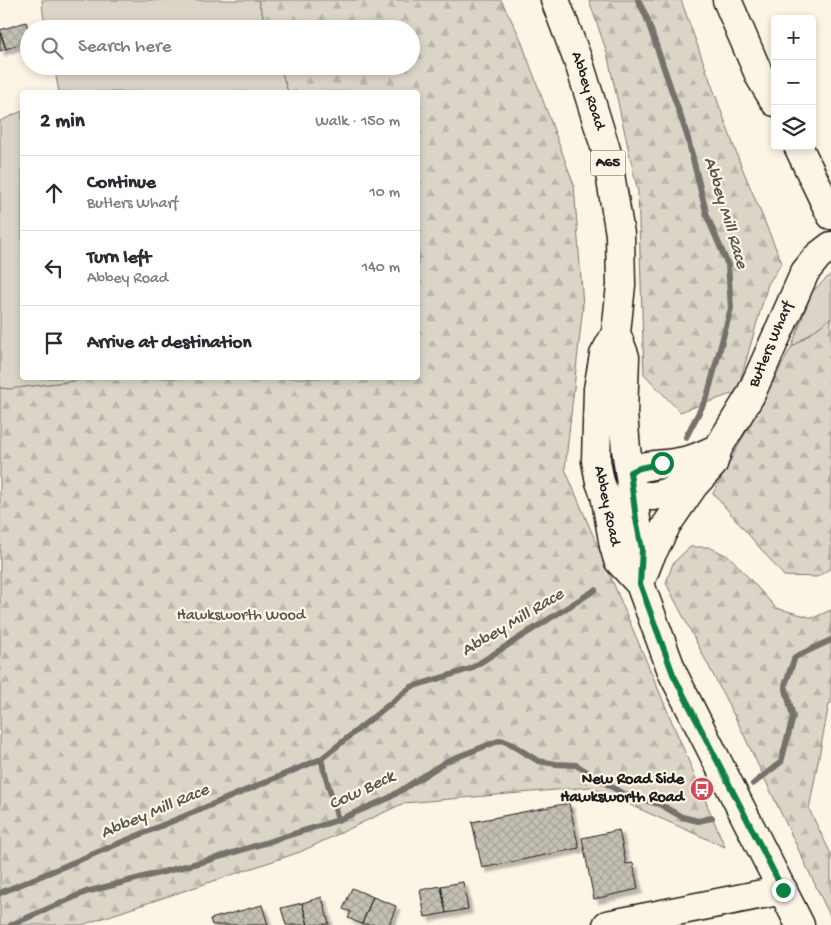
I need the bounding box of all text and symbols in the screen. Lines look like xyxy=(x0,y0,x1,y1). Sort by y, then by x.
map controls xyxy=(771,15,816,150)
button: + xyxy=(771,15,816,60)
search box xyxy=(20,20,420,75)
icon: search xyxy=(38,34,66,62)
text: Search here xyxy=(78,36,172,59)
street label: Abbey Road xyxy=(565,49,609,134)
button: − xyxy=(771,60,816,105)
button: layers xyxy=(771,105,816,150)
text: 2 min xyxy=(40,110,85,135)
text: Walk · 150 m xyxy=(315,113,400,132)
road number: A65 xyxy=(590,150,626,176)
water label: Abbey Mill Race xyxy=(698,155,752,272)
text: Continue xyxy=(87,172,156,195)
icon: ahead xyxy=(40,179,68,207)
text: 10 m xyxy=(369,184,400,203)
text: Butlers Wharf xyxy=(87,195,178,214)
text: Turn left xyxy=(87,247,151,270)
icon: left xyxy=(40,254,68,282)
text: 140 m xyxy=(362,259,400,278)
text: Abbey Road xyxy=(87,270,168,289)
street label: Butlers Wharf xyxy=(745,298,799,392)
icon: arrive xyxy=(40,329,68,357)
text: Arrive at destination xyxy=(87,332,251,355)
route start xyxy=(651,452,674,475)
street label: Abbey Road xyxy=(588,464,624,549)
water label: Abbey Mill Race xyxy=(458,584,568,662)
park label: Hawksworth Wood xyxy=(177,607,307,626)
water label: Cow Beck xyxy=(326,766,400,815)
place label: New Road Side Hawksworth Road xyxy=(560,771,686,808)
bus stop icon: New Road Side Hawksworth Road xyxy=(689,776,715,802)
water label: Abbey Mill Race xyxy=(98,780,213,844)
route end xyxy=(772,879,795,902)

